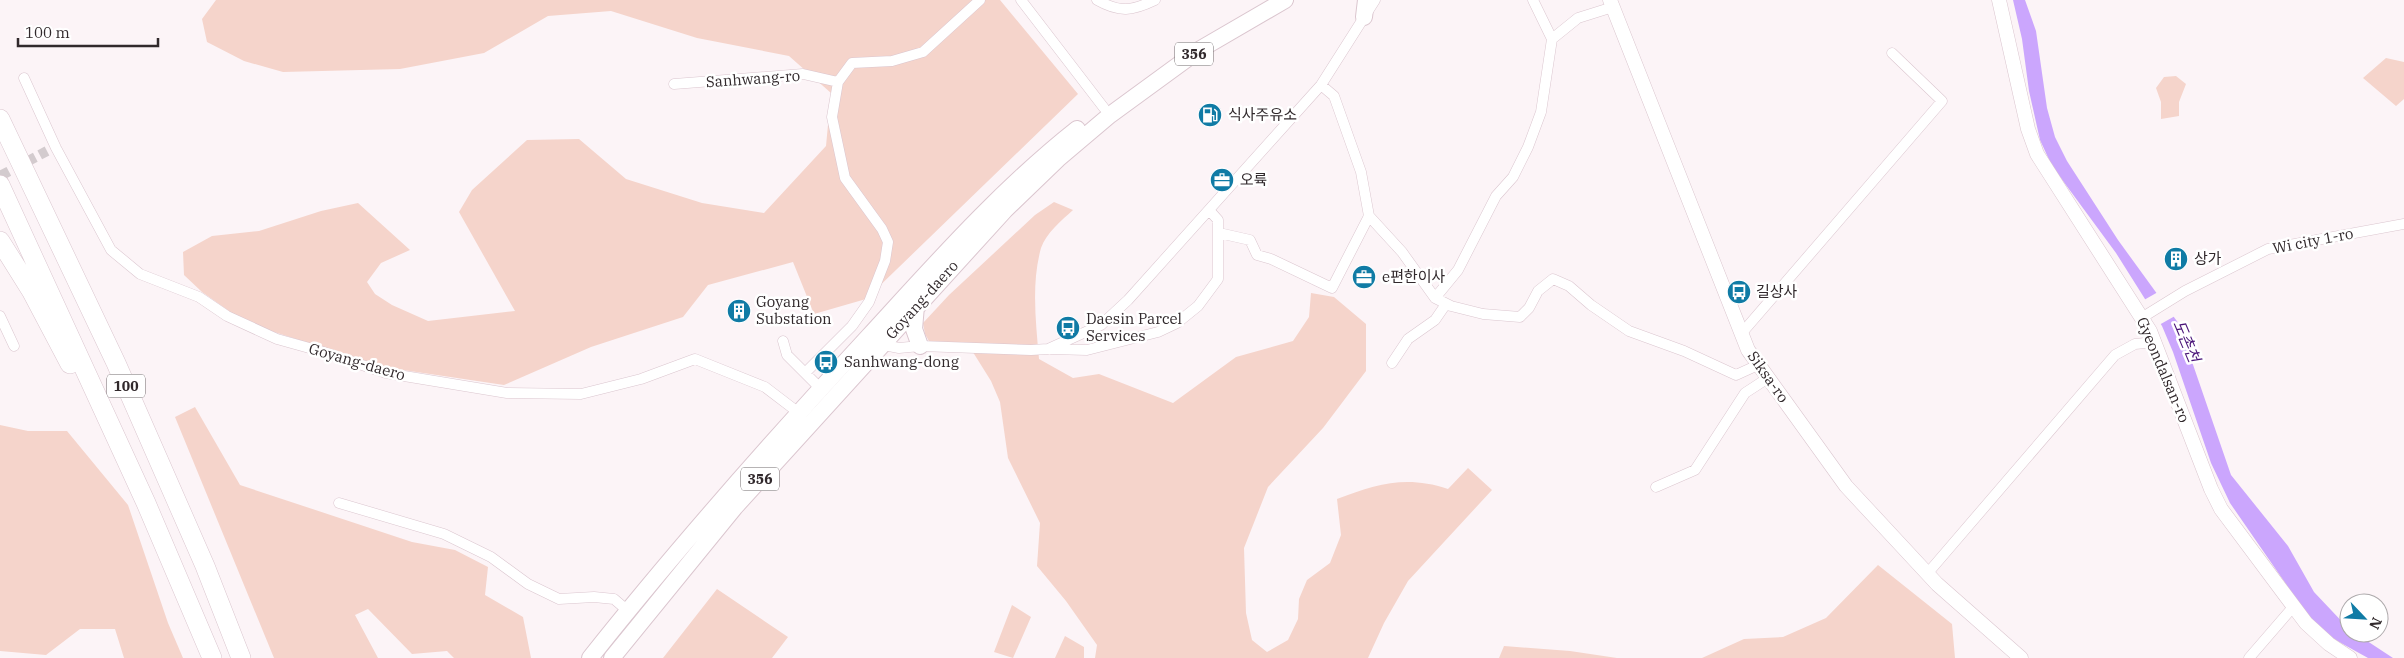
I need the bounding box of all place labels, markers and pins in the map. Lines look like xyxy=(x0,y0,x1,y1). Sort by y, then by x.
fuel station icon: 식사주유소 xyxy=(1197,102,1223,128)
place label: 식사주유소 xyxy=(1228,105,1297,124)
office icon: 오륙 xyxy=(1209,167,1235,193)
place label: 오륙 xyxy=(1240,170,1268,189)
building icon: 상가 xyxy=(2163,246,2189,272)
place label: 상가 xyxy=(2194,249,2222,268)
office icon: e편한이사 xyxy=(1351,264,1377,290)
place label: e편한이사 xyxy=(1382,267,1445,286)
bus stop icon: 길상사 xyxy=(1726,279,1752,305)
place label: 길상사 xyxy=(1756,282,1798,301)
place label: Goyang Substation xyxy=(756,292,832,328)
building icon: Goyang Substation xyxy=(726,298,752,324)
place label: Daesin Parcel Services xyxy=(1086,309,1182,345)
bus stop icon: Daesin Parcel Services xyxy=(1055,315,1081,341)
bus stop icon: Sanhwang-dong xyxy=(813,349,839,375)
place label: Sanhwang-dong xyxy=(844,352,959,371)

